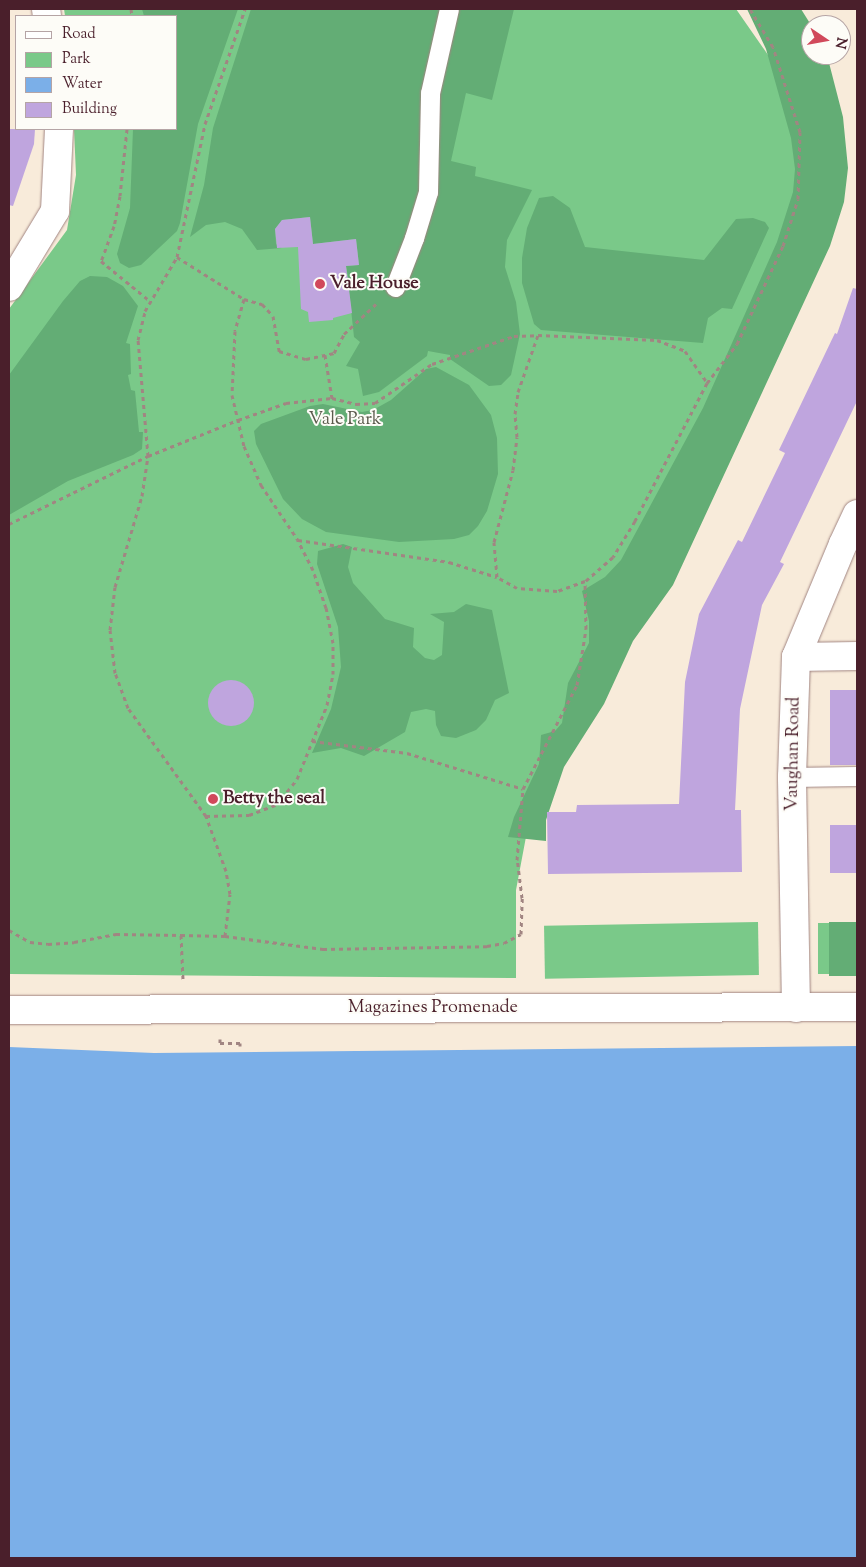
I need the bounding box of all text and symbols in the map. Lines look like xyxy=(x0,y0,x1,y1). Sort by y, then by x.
legend xyxy=(15,15,178,130)
north arrow xyxy=(801,15,851,65)
text: Road xyxy=(62,24,96,45)
text: N xyxy=(829,35,851,50)
text: Park xyxy=(62,49,91,70)
text: Water xyxy=(62,74,102,95)
text: Building xyxy=(62,99,117,120)
place label: Vale House xyxy=(330,273,419,295)
marker: Vale House xyxy=(314,278,326,290)
park label: Vale Park xyxy=(308,409,382,431)
street label: Vaughan Road xyxy=(782,697,806,811)
place label: Betty the seal xyxy=(223,788,325,810)
marker: Betty the seal xyxy=(207,793,219,805)
street label: Magazines Promenade xyxy=(348,997,518,1019)

